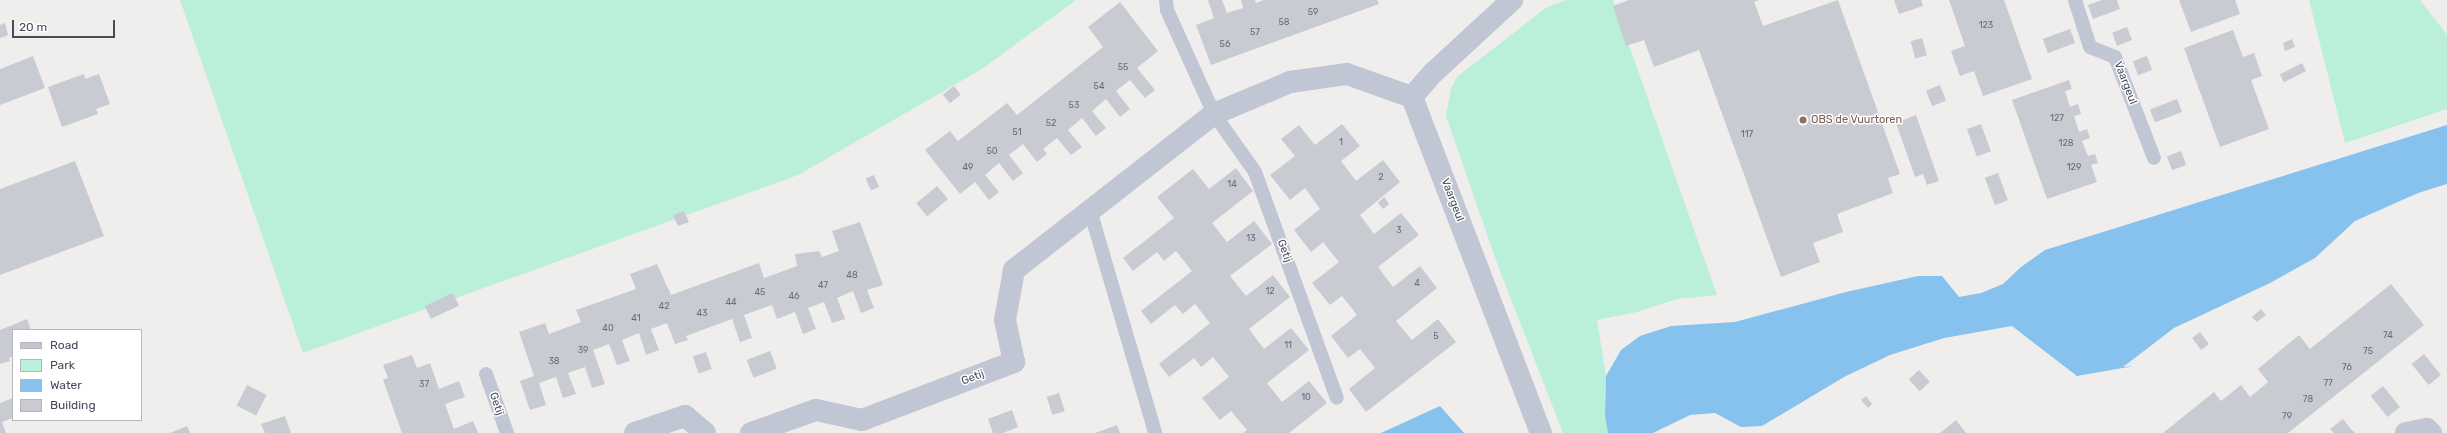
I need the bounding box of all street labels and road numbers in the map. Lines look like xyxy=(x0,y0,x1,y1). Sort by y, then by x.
street label: Vaargeul xyxy=(2111,60,2139,106)
street label: Vaargeul xyxy=(1438,177,1466,223)
street label: Getij xyxy=(1274,238,1294,264)
street label: Getij xyxy=(960,368,986,388)
street label: Getij xyxy=(486,391,506,417)

